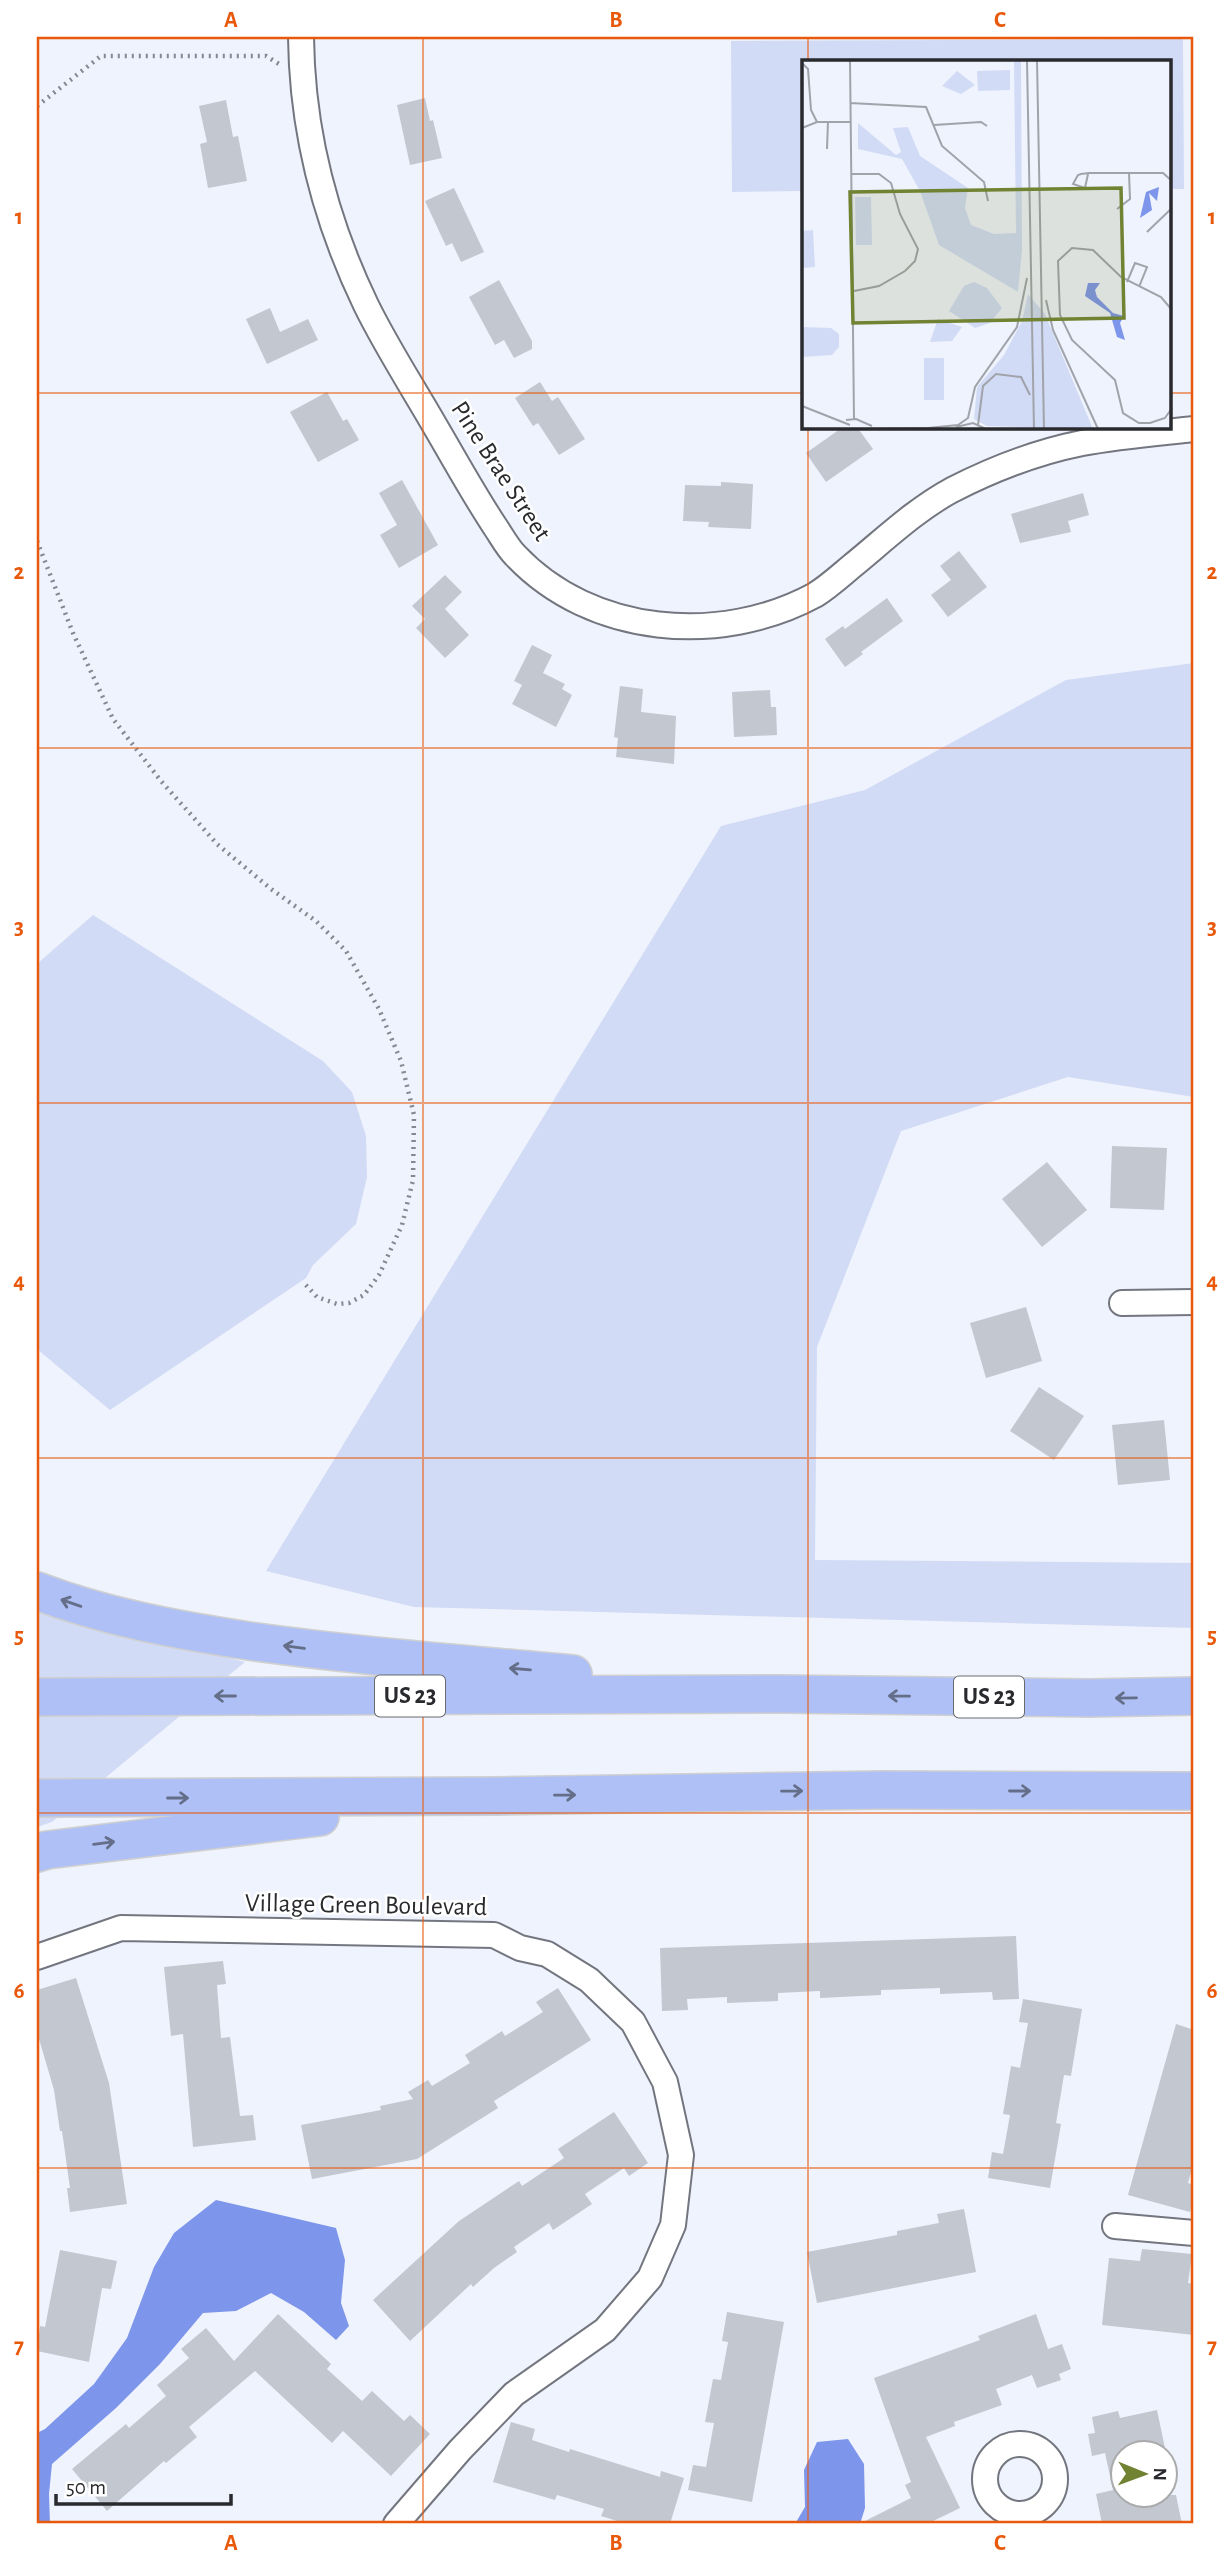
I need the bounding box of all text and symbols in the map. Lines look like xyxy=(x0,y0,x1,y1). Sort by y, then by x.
text: A xyxy=(224,9,238,32)
text: B xyxy=(609,9,623,32)
text: C xyxy=(994,9,1006,32)
inset map xyxy=(802,60,1172,429)
text: 1 xyxy=(15,206,23,229)
text: 1 xyxy=(1208,206,1216,229)
street label: Pine Brae Street xyxy=(446,396,556,546)
text: 2 xyxy=(14,561,25,584)
text: 2 xyxy=(1207,561,1218,584)
text: 3 xyxy=(14,916,24,939)
text: 3 xyxy=(1207,916,1217,939)
text: 4 xyxy=(13,1270,25,1293)
text: 4 xyxy=(1206,1270,1218,1293)
one-way arrow xyxy=(60,1596,82,1608)
text: 5 xyxy=(14,1625,24,1648)
text: 5 xyxy=(1207,1625,1217,1648)
one-way arrow xyxy=(283,1640,305,1653)
one-way arrow xyxy=(509,1662,532,1675)
road number: US 23 xyxy=(375,1676,445,1716)
road number: US 23 xyxy=(954,1676,1024,1717)
one-way arrow xyxy=(214,1689,237,1703)
one-way arrow xyxy=(887,1689,910,1703)
one-way arrow xyxy=(1115,1691,1138,1704)
one-way arrow xyxy=(1008,1784,1031,1798)
one-way arrow xyxy=(780,1785,803,1798)
one-way arrow xyxy=(553,1788,576,1802)
one-way arrow xyxy=(167,1791,190,1805)
one-way arrow xyxy=(92,1836,115,1849)
street label: Village Green Boulevard xyxy=(245,1890,487,1920)
text: 6 xyxy=(13,1980,25,2003)
text: 6 xyxy=(1206,1980,1218,2003)
text: 7 xyxy=(14,2335,24,2358)
text: 7 xyxy=(1207,2335,1217,2358)
north arrow xyxy=(1108,2438,1178,2508)
scale bar xyxy=(56,2463,231,2507)
text: N xyxy=(1150,2467,1169,2481)
text: 50 m xyxy=(66,2477,106,2498)
text: A xyxy=(224,2532,238,2555)
text: B xyxy=(609,2532,623,2555)
text: C xyxy=(994,2532,1006,2555)

